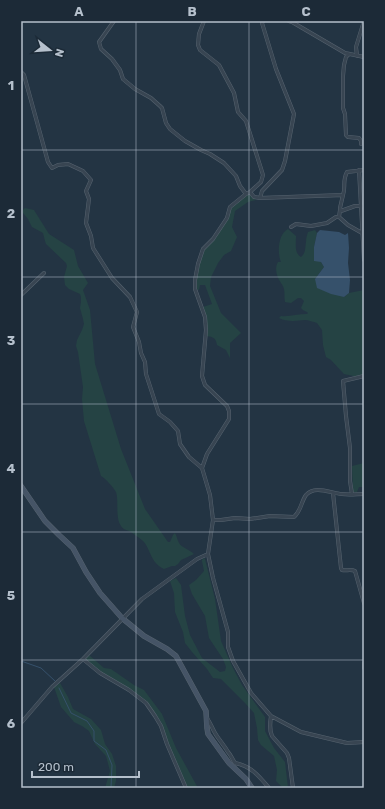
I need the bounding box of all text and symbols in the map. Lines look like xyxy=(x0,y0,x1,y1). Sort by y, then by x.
text: A xyxy=(74,4,84,19)
text: B xyxy=(187,4,197,19)
text: C xyxy=(301,4,311,19)
north arrow xyxy=(30,30,70,70)
text: N xyxy=(52,47,66,59)
text: 1 xyxy=(8,78,14,93)
text: 2 xyxy=(7,206,15,221)
text: 3 xyxy=(7,333,16,348)
text: 4 xyxy=(7,461,16,476)
text: 5 xyxy=(7,588,15,603)
text: 6 xyxy=(7,716,16,731)
scale bar xyxy=(32,753,139,779)
text: 200 m xyxy=(38,760,74,774)

